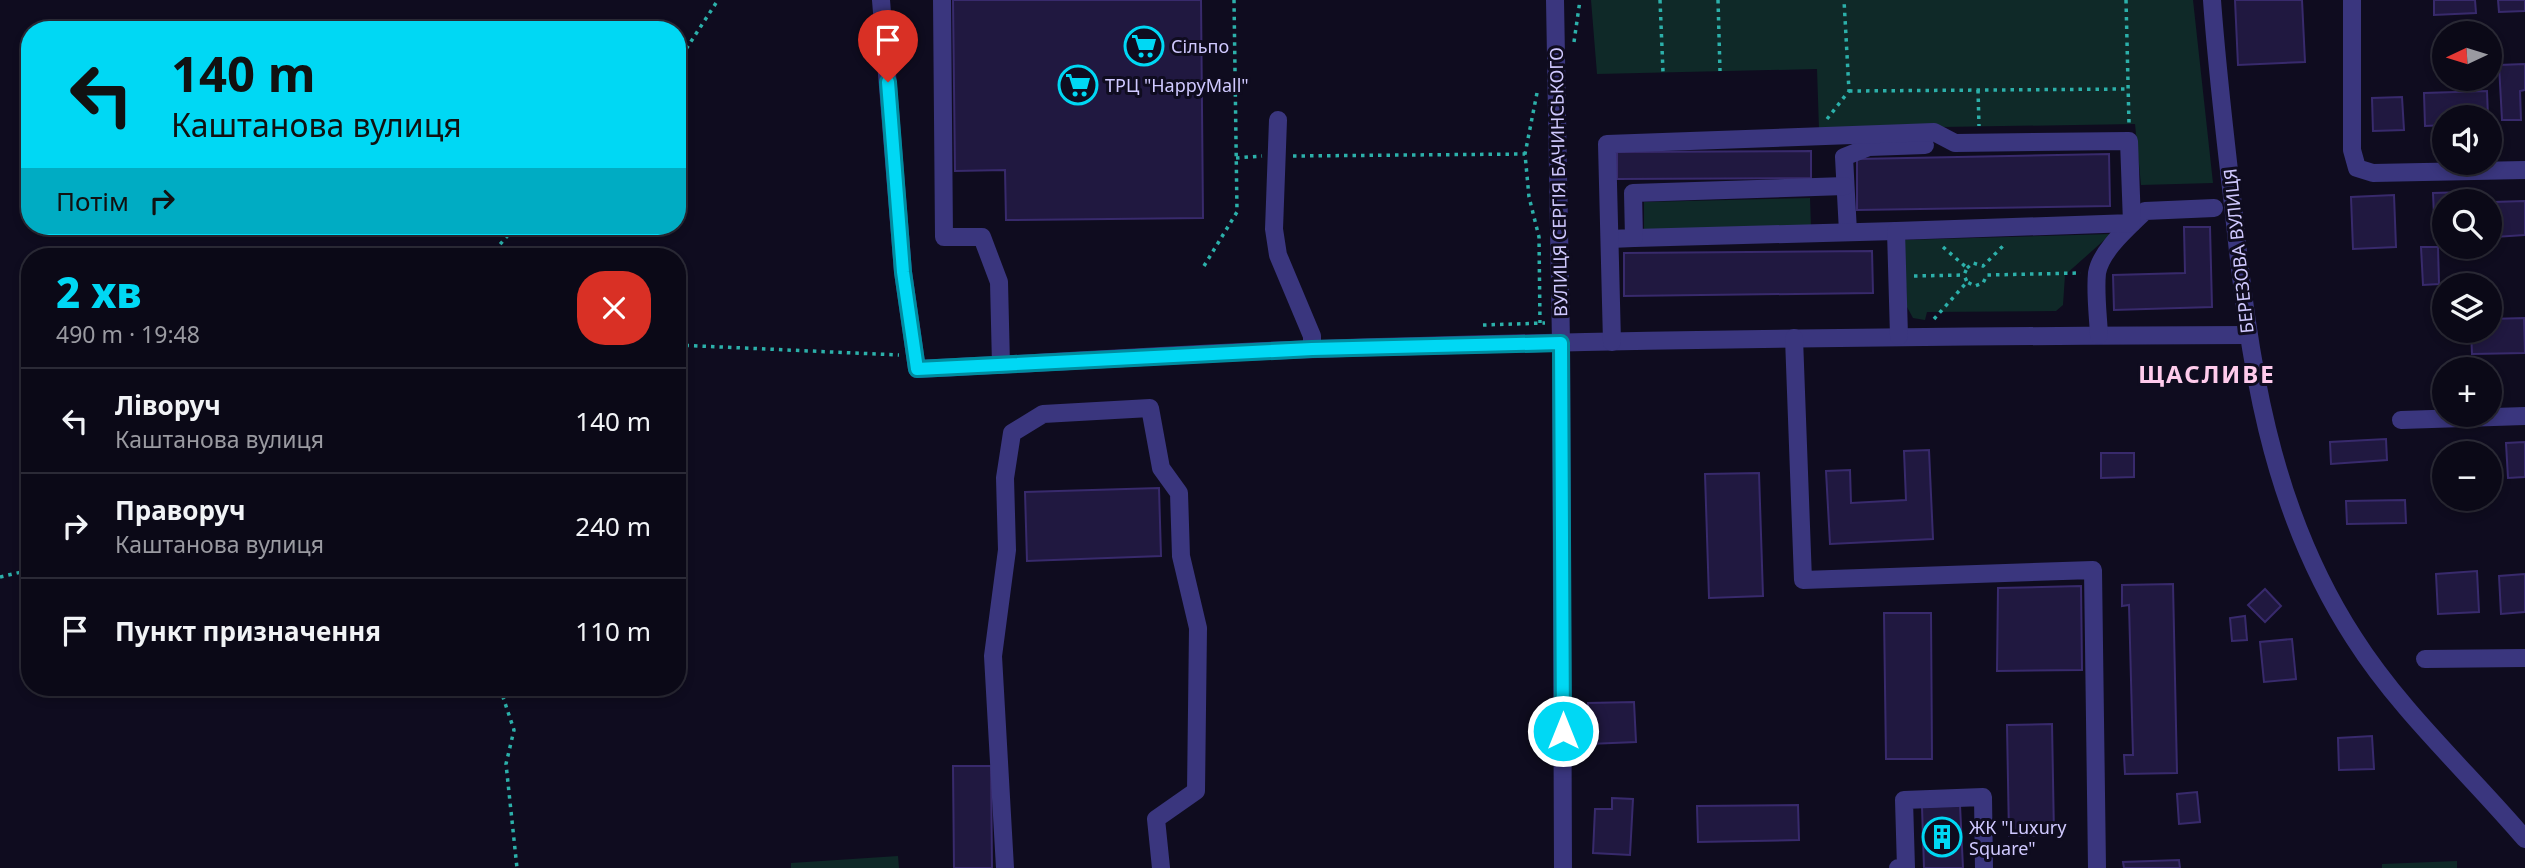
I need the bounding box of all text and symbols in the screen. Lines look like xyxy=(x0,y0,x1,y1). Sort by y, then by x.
pin xyxy=(858,10,918,82)
icon: arrive xyxy=(869,21,907,59)
north arrow xyxy=(2432,21,2502,91)
map controls xyxy=(2432,21,2502,511)
supermarket icon: Сільпо xyxy=(1123,25,1165,67)
place label: Сільпо xyxy=(1171,34,1229,58)
text: 140 m xyxy=(171,40,316,106)
street label: ВУЛИЦЯ СЕРГІЯ БАЧИНСЬКОГО xyxy=(1544,47,1572,317)
icon: left xyxy=(56,49,147,140)
supermarket icon: ТРЦ "HappyMall" xyxy=(1057,64,1099,106)
place label: ТРЦ "HappyMall" xyxy=(1105,73,1249,97)
text: Каштанова вулиця xyxy=(171,103,462,146)
button: sound xyxy=(2432,105,2502,175)
street label: БЕРЕЗОВА ВУЛИЦЯ xyxy=(2217,167,2259,335)
icon: right xyxy=(143,182,181,220)
text: Потім xyxy=(56,183,129,219)
button: search xyxy=(2432,189,2502,259)
text: 2 хв xyxy=(56,263,142,320)
button: close xyxy=(577,271,651,345)
button: layers xyxy=(2432,273,2502,343)
text: 490 m · 19:48 xyxy=(56,318,200,350)
district label: ЩАСЛИВЕ xyxy=(2138,357,2276,390)
button: + xyxy=(2432,357,2502,427)
text: Ліворуч xyxy=(115,387,221,423)
icon: left xyxy=(56,402,94,440)
text: 140 m xyxy=(575,403,651,439)
text: Каштанова вулиця xyxy=(115,423,324,455)
button: − xyxy=(2432,441,2502,511)
text: Праворуч xyxy=(115,492,246,528)
icon: right xyxy=(56,507,94,545)
text: 240 m xyxy=(575,508,651,544)
text: Каштанова вулиця xyxy=(115,528,324,560)
icon: arrive xyxy=(56,612,94,650)
text: Пункт призначення xyxy=(115,613,381,649)
text: 110 m xyxy=(575,613,651,649)
position arrow xyxy=(1526,694,1600,768)
place label: ЖК "Luxury Square" xyxy=(1969,815,2067,860)
building icon: ЖК "Luxury Square" xyxy=(1921,816,1963,858)

